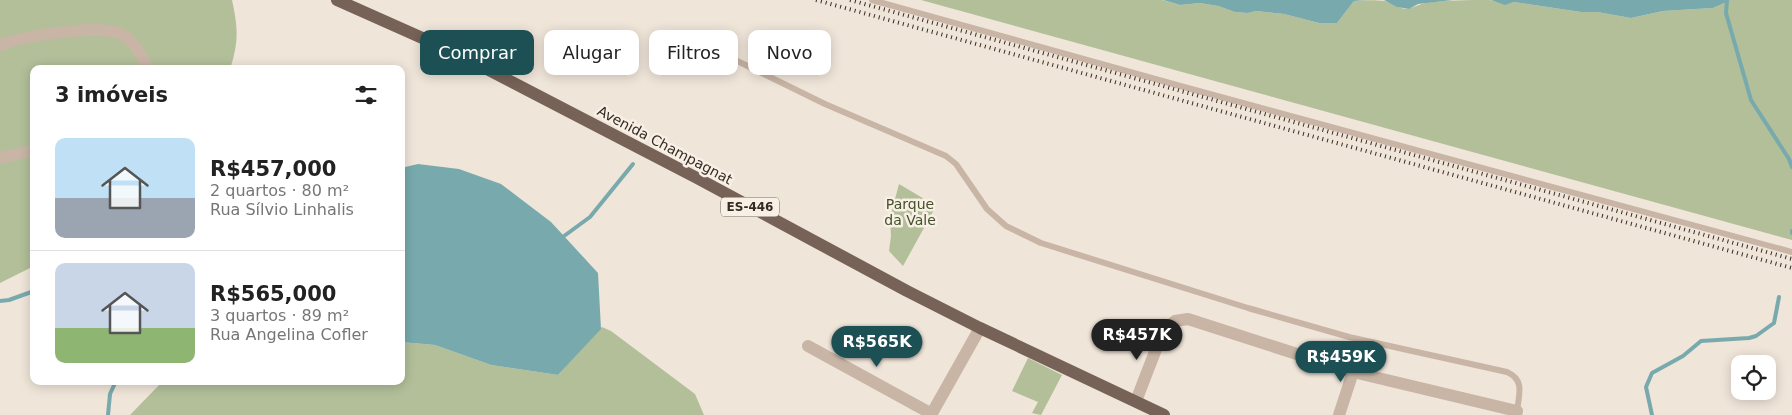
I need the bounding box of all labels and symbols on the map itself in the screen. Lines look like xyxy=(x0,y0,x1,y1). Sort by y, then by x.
street label: Avenida Champagnat xyxy=(595,103,736,188)
park label: Parque da Vale xyxy=(884,196,936,228)
road number: ES-446 xyxy=(721,198,779,216)
pin: R$457K xyxy=(1096,318,1178,361)
pin: R$565K xyxy=(836,326,918,368)
pin: R$459K xyxy=(1300,340,1382,383)

